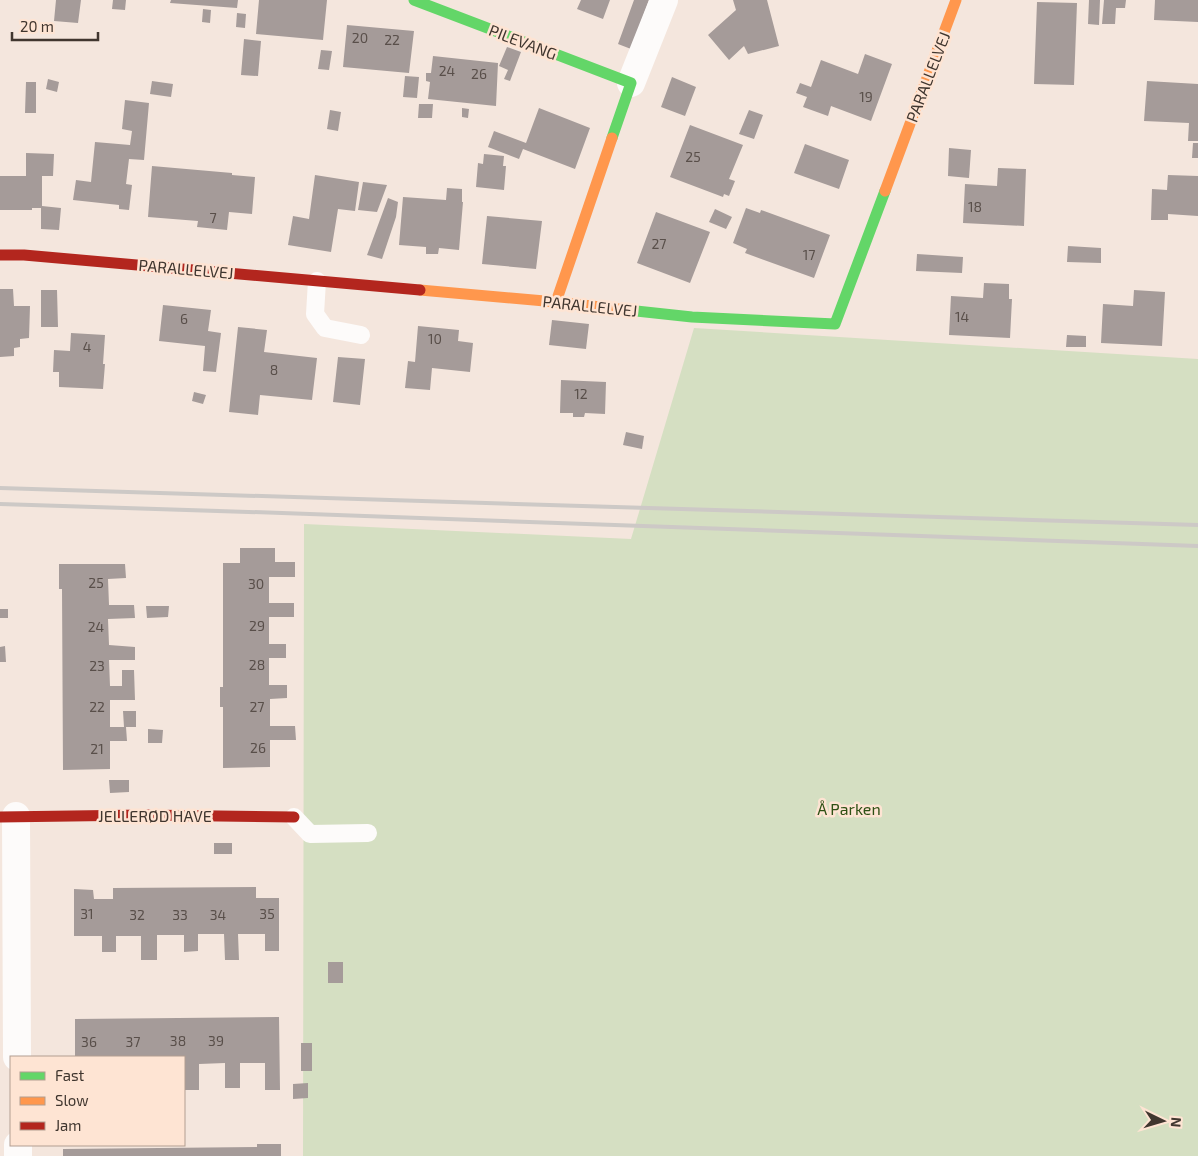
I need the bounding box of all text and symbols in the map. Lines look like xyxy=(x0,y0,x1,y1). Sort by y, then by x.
scale bar xyxy=(12,10,99,42)
text: 20 m xyxy=(20,17,54,35)
street label: PILEVANG xyxy=(486,20,560,63)
house number: 20 xyxy=(352,29,368,46)
street label: PARALLELVEJ xyxy=(902,29,953,125)
house number: 22 xyxy=(384,31,400,48)
house number: 24 xyxy=(439,62,455,79)
house number: 26 xyxy=(471,65,487,82)
house number: 19 xyxy=(859,88,873,105)
house number: 25 xyxy=(685,148,701,165)
house number: 18 xyxy=(968,198,982,215)
house number: 7 xyxy=(209,209,217,226)
house number: 27 xyxy=(651,235,667,252)
house number: 17 xyxy=(803,246,815,263)
street label: PARALLELVEJ xyxy=(138,255,234,282)
street label: PARALLELVEJ xyxy=(542,291,638,320)
house number: 14 xyxy=(955,308,969,325)
house number: 6 xyxy=(180,310,188,327)
house number: 10 xyxy=(428,330,442,347)
house number: 4 xyxy=(83,338,91,355)
house number: 8 xyxy=(270,361,278,378)
house number: 12 xyxy=(574,385,588,402)
house number: 25 xyxy=(88,574,104,591)
house number: 30 xyxy=(248,575,264,592)
house number: 29 xyxy=(249,617,265,634)
house number: 24 xyxy=(88,618,104,635)
house number: 28 xyxy=(249,656,265,673)
house number: 23 xyxy=(89,657,105,674)
house number: 22 xyxy=(89,698,105,715)
house number: 27 xyxy=(249,698,265,715)
house number: 26 xyxy=(250,739,266,756)
house number: 21 xyxy=(90,740,104,757)
park label: Å Parken xyxy=(817,799,881,818)
street label: JELLERØD HAVE xyxy=(98,806,212,825)
house number: 31 xyxy=(80,905,94,922)
house number: 35 xyxy=(259,905,275,922)
house number: 32 xyxy=(129,906,145,923)
house number: 33 xyxy=(172,906,188,923)
house number: 34 xyxy=(210,906,226,923)
house number: 38 xyxy=(170,1032,186,1049)
house number: 39 xyxy=(208,1032,224,1049)
house number: 36 xyxy=(81,1033,97,1050)
house number: 37 xyxy=(126,1033,140,1050)
legend xyxy=(10,1056,185,1146)
text: Fast xyxy=(55,1066,85,1084)
text: Slow xyxy=(55,1091,89,1109)
north arrow xyxy=(1138,1096,1188,1146)
text: Jam xyxy=(55,1116,81,1134)
text: N xyxy=(1168,1116,1185,1128)

